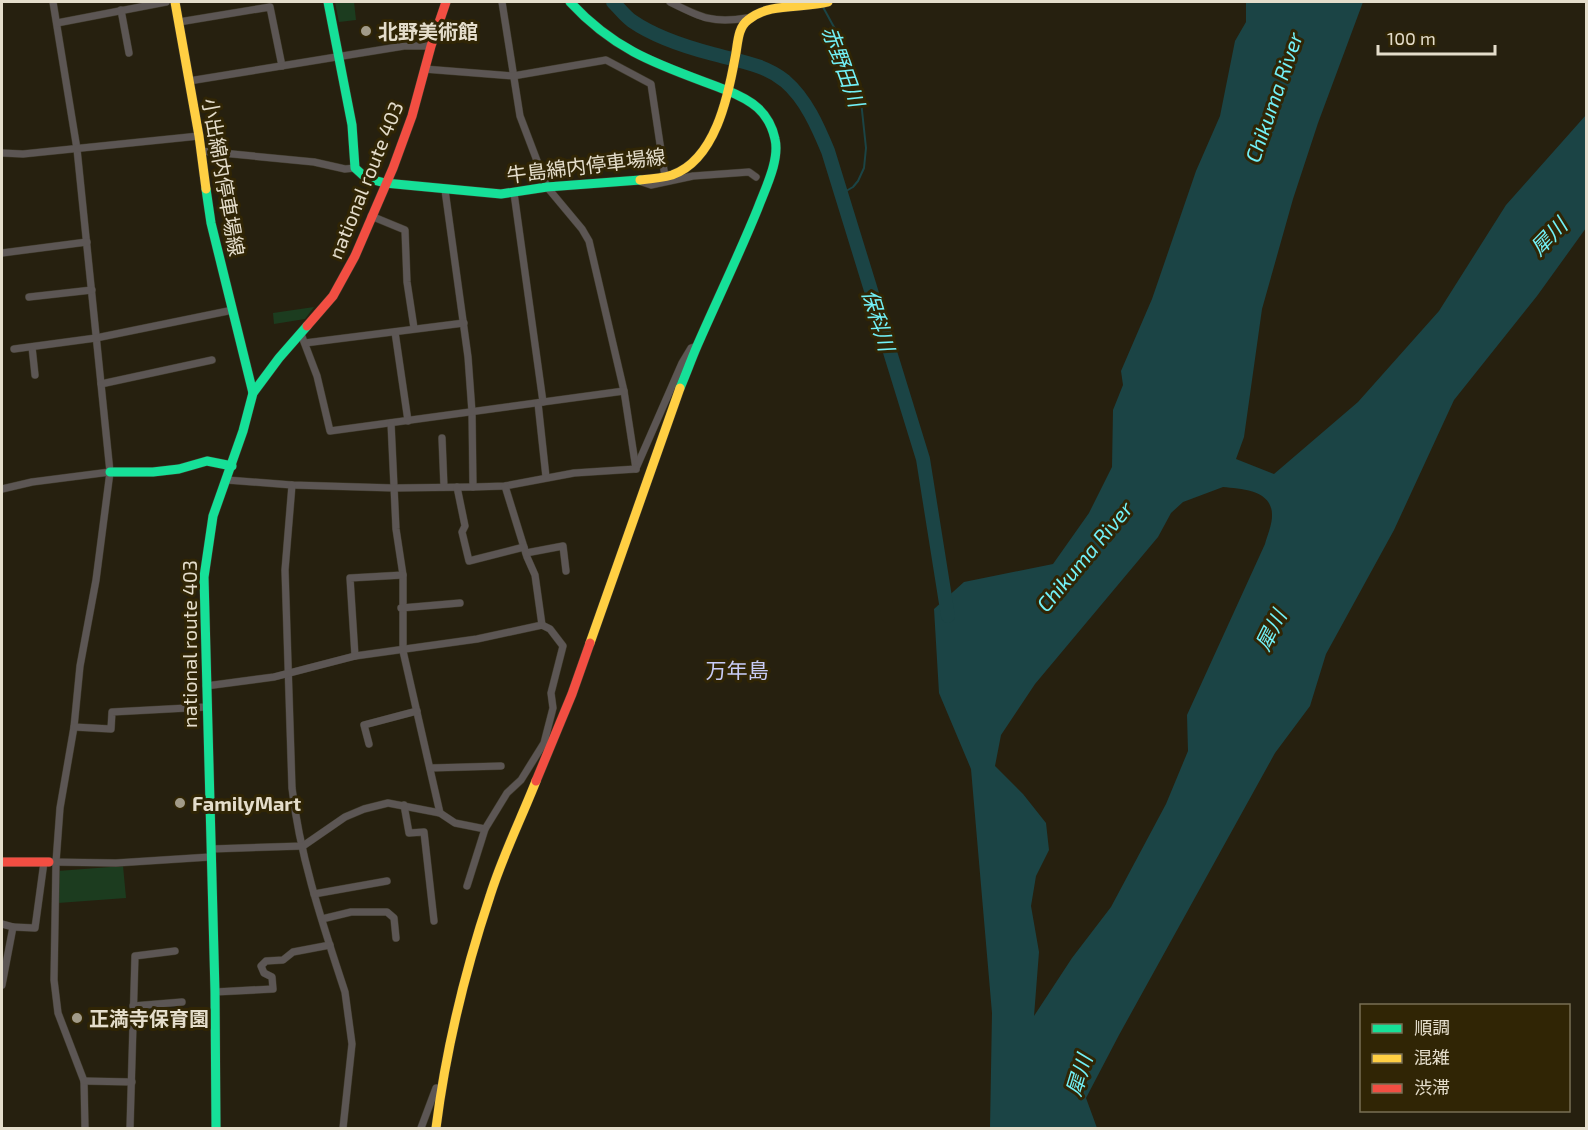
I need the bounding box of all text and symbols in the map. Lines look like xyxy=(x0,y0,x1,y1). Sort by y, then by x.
scale bar xyxy=(1378,18,1495,56)
place label: 北野美術館 xyxy=(378,19,478,43)
water label: 赤野田川 xyxy=(818,22,871,112)
marker: 北野美術館 xyxy=(359,24,373,38)
text: 100 m xyxy=(1387,27,1436,49)
water label: Chikuma River xyxy=(1239,28,1307,165)
street label: 小出綿内停車場線 xyxy=(198,96,250,258)
street label: national route 403 xyxy=(322,98,408,262)
street label: 牛島綿内停車場線 xyxy=(505,143,667,187)
water label: 犀川 xyxy=(1524,211,1573,260)
water label: 保科川 xyxy=(858,286,901,356)
water label: Chikuma River xyxy=(1031,495,1138,616)
street label: national route 403 xyxy=(177,560,201,728)
water label: 犀川 xyxy=(1249,604,1292,654)
district label: 万年島 xyxy=(706,657,769,682)
place label: FamilyMart xyxy=(192,791,301,816)
marker: FamilyMart xyxy=(173,796,187,810)
legend xyxy=(1360,1004,1570,1112)
place label: 正満寺保育園 xyxy=(89,1006,209,1030)
marker: 正満寺保育園 xyxy=(70,1011,84,1025)
text: 順調 xyxy=(1414,1016,1450,1038)
text: 混雑 xyxy=(1414,1046,1450,1068)
water label: 犀川 xyxy=(1060,1049,1097,1099)
text: 渋滞 xyxy=(1414,1076,1450,1098)

